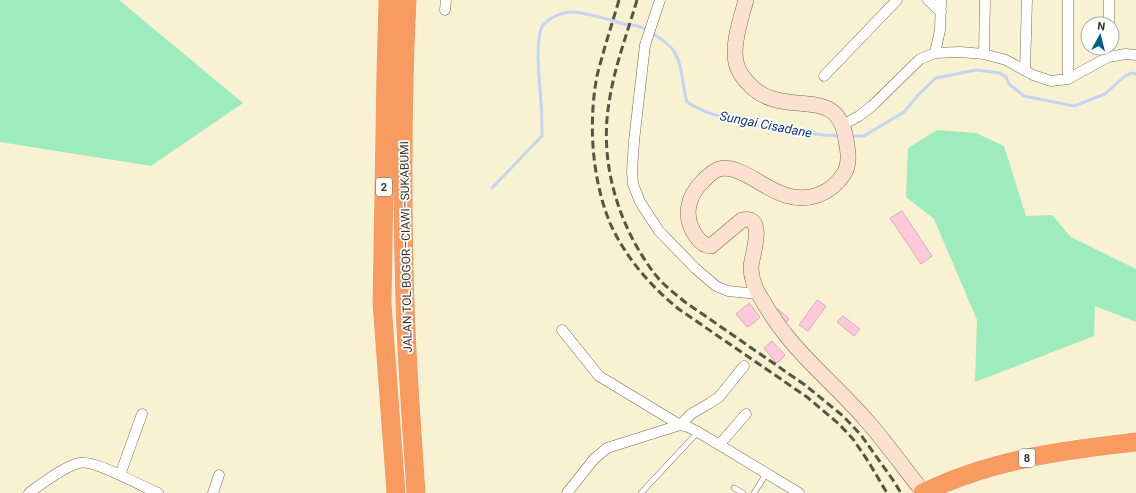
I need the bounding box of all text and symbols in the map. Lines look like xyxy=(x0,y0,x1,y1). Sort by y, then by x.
north arrow xyxy=(1080,16,1120,56)
text: N xyxy=(1097,20,1106,34)
water label: Sungai Cisadane xyxy=(718,108,814,141)
street label: JALAN TOL BOGOR–CIAWI–SUKABUMI xyxy=(397,141,415,353)
road number: 2 xyxy=(376,178,392,196)
road number: 8 xyxy=(1019,449,1035,467)

